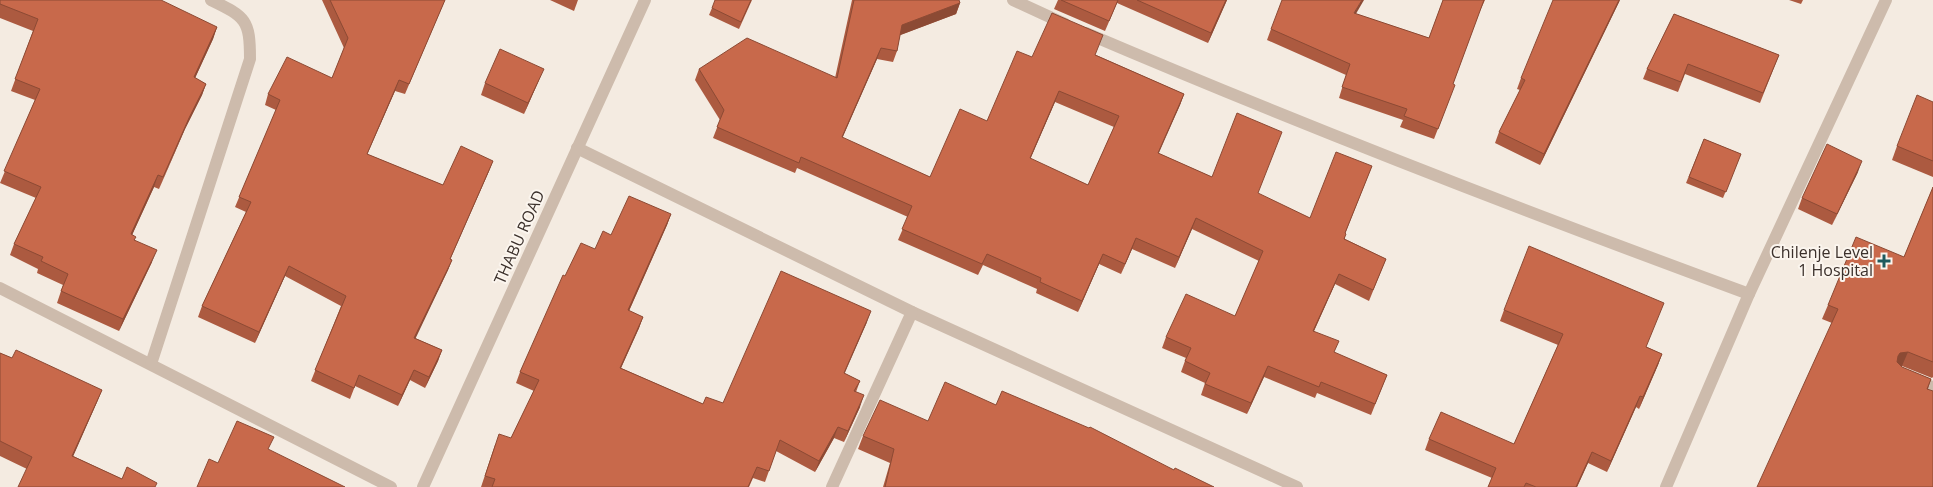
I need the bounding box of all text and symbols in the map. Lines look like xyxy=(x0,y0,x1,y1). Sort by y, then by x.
street label: THABU ROAD xyxy=(488,186,550,288)
place label: Chilenje Level 1 Hospital xyxy=(1771,241,1873,281)
marker: Chilenje Level 1 Hospital xyxy=(1877,254,1891,268)

